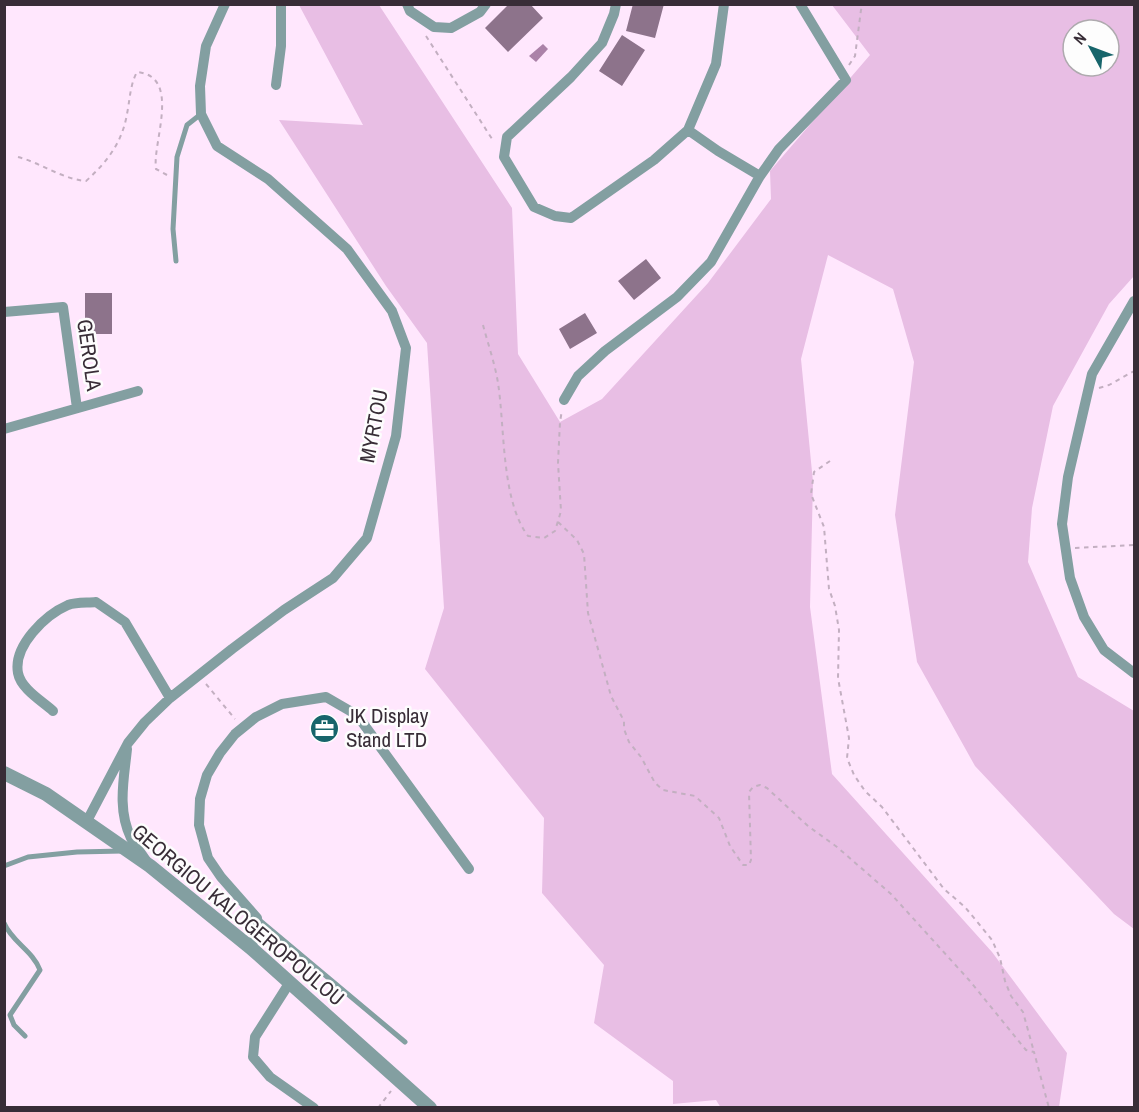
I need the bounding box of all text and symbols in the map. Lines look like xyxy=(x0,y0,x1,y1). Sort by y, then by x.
north arrow xyxy=(1061,18,1121,78)
text: N xyxy=(1068,27,1091,49)
street label: GEROLA xyxy=(70,317,109,393)
street label: MYRTOU xyxy=(352,387,395,465)
place label: JK Display Stand LTD xyxy=(346,701,429,754)
office icon: JK Display Stand LTD xyxy=(309,712,341,744)
street label: GEORGIOU KALOGEROPOULOU xyxy=(126,817,351,1012)

